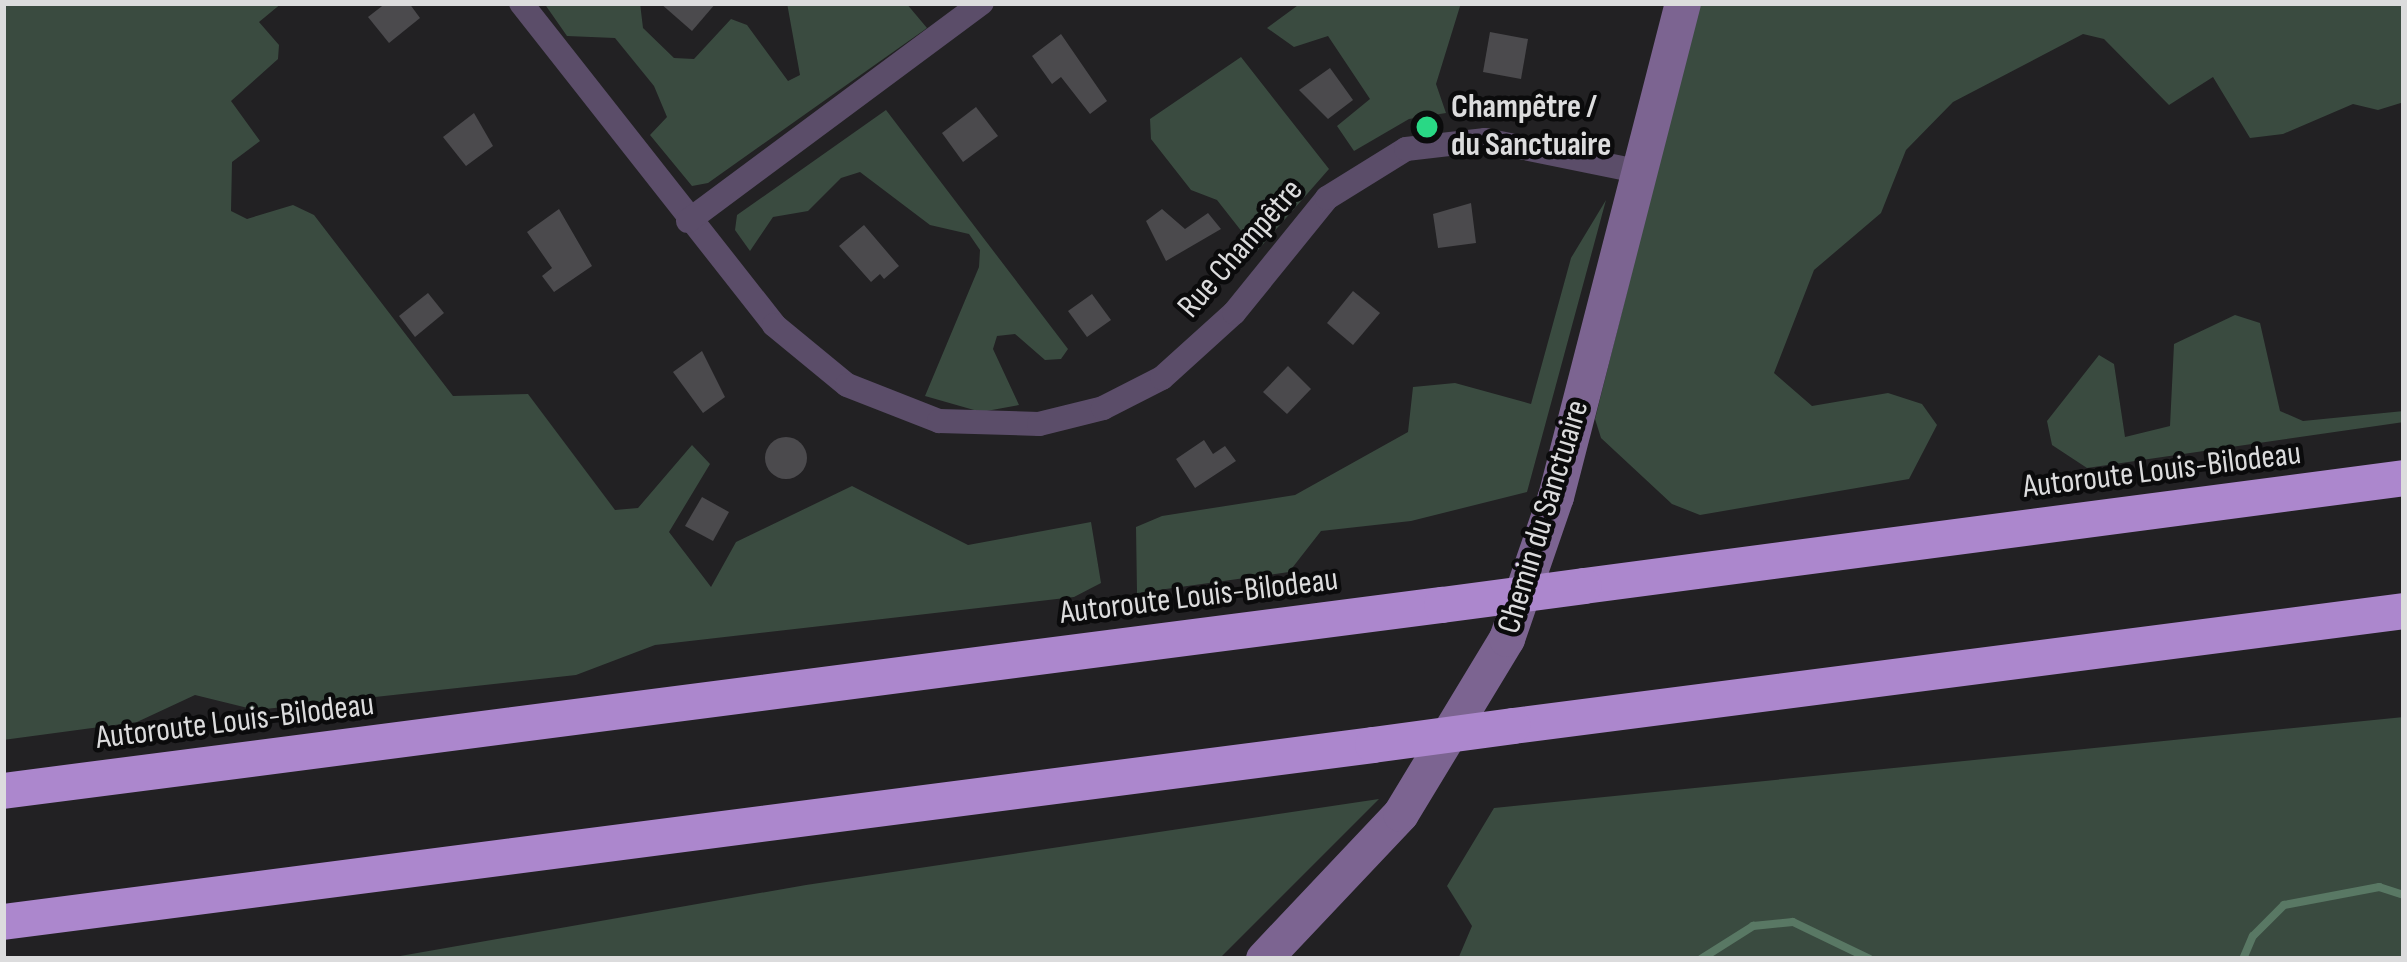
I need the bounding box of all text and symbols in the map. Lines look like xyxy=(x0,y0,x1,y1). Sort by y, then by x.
place label: Champêtre / du Sanctuaire xyxy=(1451,88,1611,166)
marker: Champêtre / du Sanctuaire xyxy=(1414,114,1440,140)
street label: Rue Champêtre xyxy=(1170,172,1312,326)
street label: Chemin du Sanctuaire xyxy=(1490,396,1598,638)
street label: Autoroute Louis-Bilodeau xyxy=(2021,434,2303,508)
street label: Autoroute Louis-Bilodeau xyxy=(1058,560,1340,634)
street label: Autoroute Louis-Bilodeau xyxy=(94,685,376,759)

